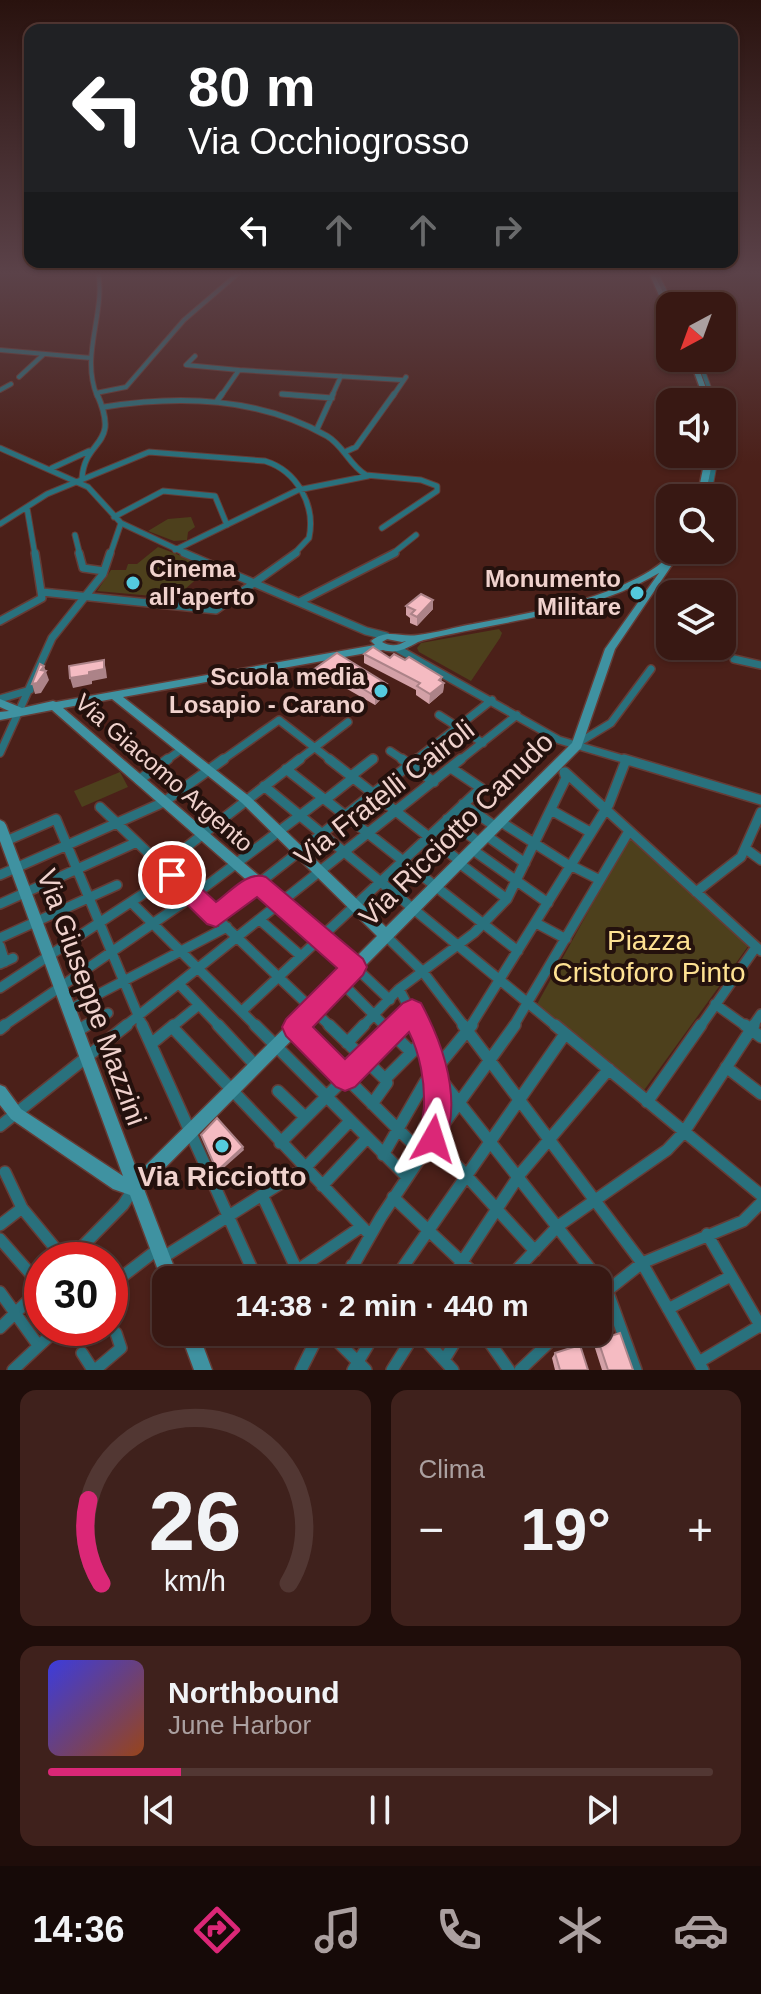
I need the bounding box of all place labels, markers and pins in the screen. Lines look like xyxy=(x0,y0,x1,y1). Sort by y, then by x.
place label: Cinema all'aperto xyxy=(149,555,255,610)
place label: Monumento Militare xyxy=(485,565,621,620)
marker: Cinema all'aperto xyxy=(124,574,142,592)
marker: Monumento Militare xyxy=(628,584,646,602)
place label: Scuola media Losapio - Carano xyxy=(169,663,366,718)
marker: Scuola media Losapio - Carano xyxy=(372,682,390,700)
pin xyxy=(138,841,206,909)
marker: Via Ricciotto xyxy=(213,1137,231,1155)
place label: Via Ricciotto xyxy=(137,1161,307,1192)

